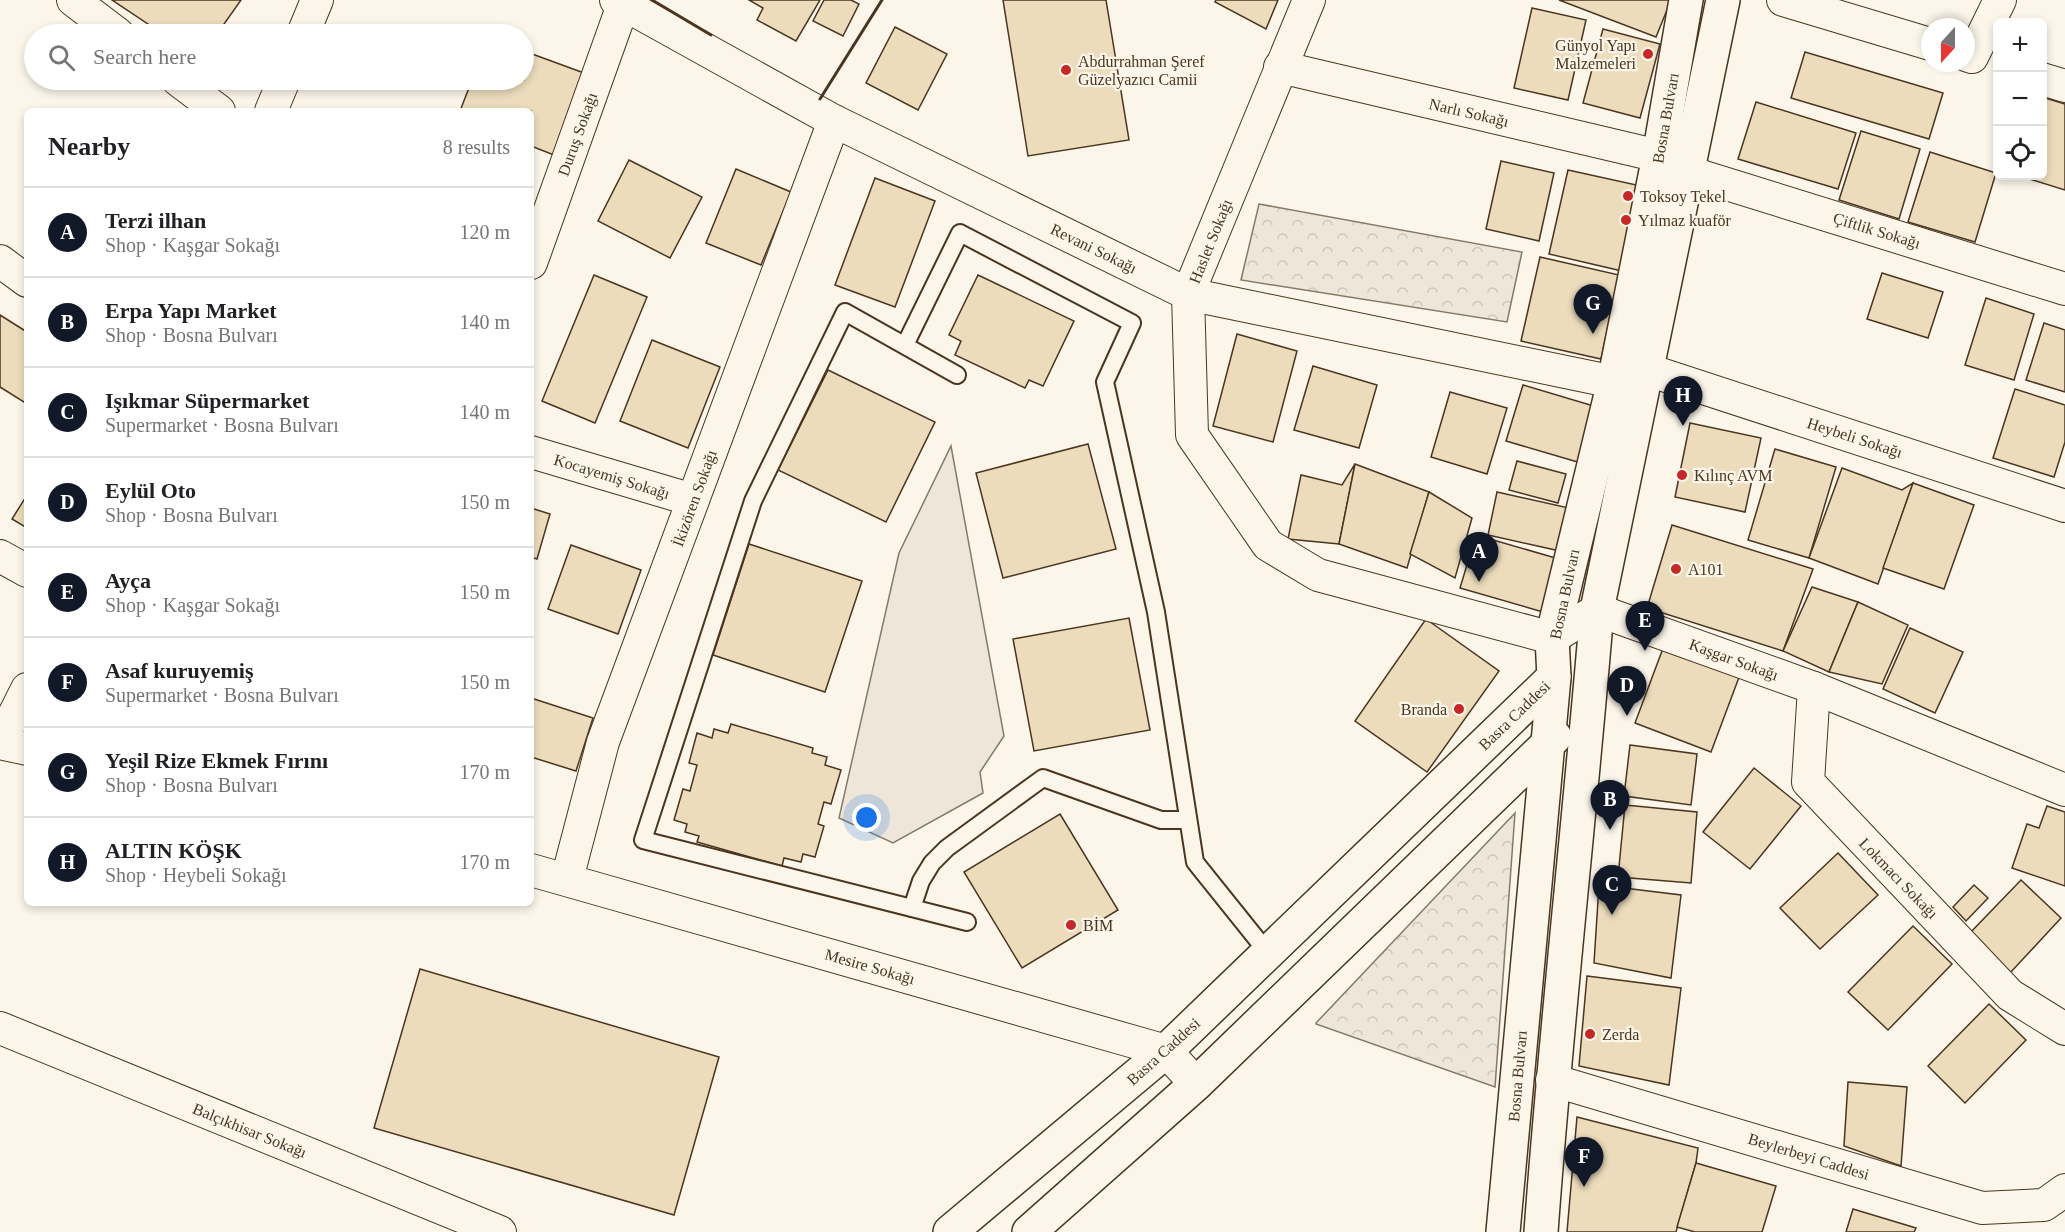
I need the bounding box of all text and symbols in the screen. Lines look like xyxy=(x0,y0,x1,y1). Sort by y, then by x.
north arrow xyxy=(1921,18,1975,72)
map controls xyxy=(1993,18,2047,180)
button: + xyxy=(1993,18,2047,72)
search box xyxy=(24,24,534,90)
place label: Günyol Yapı Malzemeleri xyxy=(1555,37,1637,72)
icon: search xyxy=(45,41,78,74)
text: Search here xyxy=(93,44,196,69)
marker: Günyol Yapı Malzemeleri xyxy=(1641,47,1655,61)
place label: Abdurrahman Şeref Güzelyazıcı Camii xyxy=(1078,53,1205,89)
marker: Abdurrahman Şeref Güzelyazıcı Camii xyxy=(1059,63,1073,77)
street label: Bosna Bulvarı xyxy=(1649,71,1682,165)
button: − xyxy=(1993,72,2047,126)
street label: Duruş Sokağı xyxy=(555,90,602,179)
street label: Narlı Sokağı xyxy=(1427,95,1511,131)
button: locate xyxy=(1993,126,2047,180)
text: Nearby xyxy=(48,132,130,161)
text: 8 results xyxy=(443,136,510,158)
place label: Toksoy Tekel xyxy=(1640,188,1726,206)
marker: Toksoy Tekel xyxy=(1621,189,1635,203)
street label: Haslet Sokağı xyxy=(1186,196,1236,286)
text: Terzi ilhan xyxy=(105,208,206,233)
street label: Çiftlik Sokağı xyxy=(1831,209,1923,253)
place label: Yılmaz kuaför xyxy=(1638,212,1732,229)
marker: Yılmaz kuaför xyxy=(1619,213,1633,227)
street label: Revani Sokağı xyxy=(1047,220,1140,278)
text: A xyxy=(60,221,75,243)
text: 120 m xyxy=(459,221,510,243)
text: Shop · Kaşgar Sokağı xyxy=(105,234,280,256)
pin: G xyxy=(1574,284,1612,334)
text: Erpa Yapı Market xyxy=(105,298,277,323)
text: B xyxy=(61,311,74,333)
text: 140 m xyxy=(459,311,510,333)
text: Shop · Bosna Bulvarı xyxy=(105,324,278,346)
pin: H xyxy=(1664,376,1702,426)
text: Işıkmar Süpermarket xyxy=(105,388,309,413)
text: C xyxy=(60,401,75,423)
text: 140 m xyxy=(459,401,510,423)
text: Supermarket · Bosna Bulvarı xyxy=(105,414,339,436)
street label: Heybeli Sokağı xyxy=(1805,414,1905,462)
street label: İkizören Sokağı xyxy=(669,447,721,549)
street label: Kocayemiş Sokağı xyxy=(551,451,672,503)
place label: Kılınç AVM xyxy=(1694,467,1772,485)
marker: Kılınç AVM xyxy=(1675,468,1689,482)
text: Eylül Oto xyxy=(105,478,196,503)
text: D xyxy=(60,491,75,513)
text: 150 m xyxy=(459,491,510,513)
text: Shop · Bosna Bulvarı xyxy=(105,504,278,526)
pin: A xyxy=(1460,532,1498,582)
street label: Bosna Bulvarı xyxy=(1547,547,1582,641)
place label: A101 xyxy=(1688,561,1724,578)
marker: A101 xyxy=(1669,562,1683,576)
text: Ayça xyxy=(105,568,151,593)
text: E xyxy=(61,581,74,603)
text: 150 m xyxy=(459,581,510,603)
text: Shop · Kaşgar Sokağı xyxy=(105,594,280,616)
pin: E xyxy=(1626,602,1664,651)
street label: Kaşgar Sokağı xyxy=(1687,635,1781,685)
text: Asaf kuruyemiş xyxy=(105,658,254,683)
pin: D xyxy=(1608,666,1646,716)
text: F xyxy=(61,671,74,693)
text: 150 m xyxy=(459,671,510,693)
street label: Basra Caddesi xyxy=(1475,677,1554,753)
text: Supermarket · Bosna Bulvarı xyxy=(105,684,339,706)
place label: Branda xyxy=(1401,701,1447,718)
marker: Branda xyxy=(1452,702,1466,716)
text: Yeşil Rize Ekmek Fırını xyxy=(105,748,328,773)
text: G xyxy=(60,761,75,783)
text: 170 m xyxy=(459,761,510,783)
text: Shop · Bosna Bulvarı xyxy=(105,774,278,796)
pin: B xyxy=(1590,780,1630,830)
your location xyxy=(852,803,881,832)
street label: Lokmacı Sokağı xyxy=(1855,835,1942,923)
text: ALTIN KÖŞK xyxy=(105,838,242,863)
text: H xyxy=(60,851,75,873)
text: 170 m xyxy=(459,851,510,873)
text: Shop · Heybeli Sokağı xyxy=(105,864,287,886)
pin: C xyxy=(1592,866,1632,915)
place label: BİM xyxy=(1083,917,1113,934)
marker: BİM xyxy=(1064,918,1078,932)
street label: Mesire Sokağı xyxy=(823,946,917,989)
street label: Basra Caddesi xyxy=(1123,1014,1204,1088)
place label: Zerda xyxy=(1602,1026,1639,1043)
marker: Zerda xyxy=(1583,1027,1597,1041)
street label: Bosna Bulvarı xyxy=(1505,1029,1530,1123)
street label: Balçıkhisar Sokağı xyxy=(190,1100,310,1162)
street label: Beylerbeyi Caddesi xyxy=(1746,1130,1872,1184)
pin: F xyxy=(1564,1138,1604,1187)

